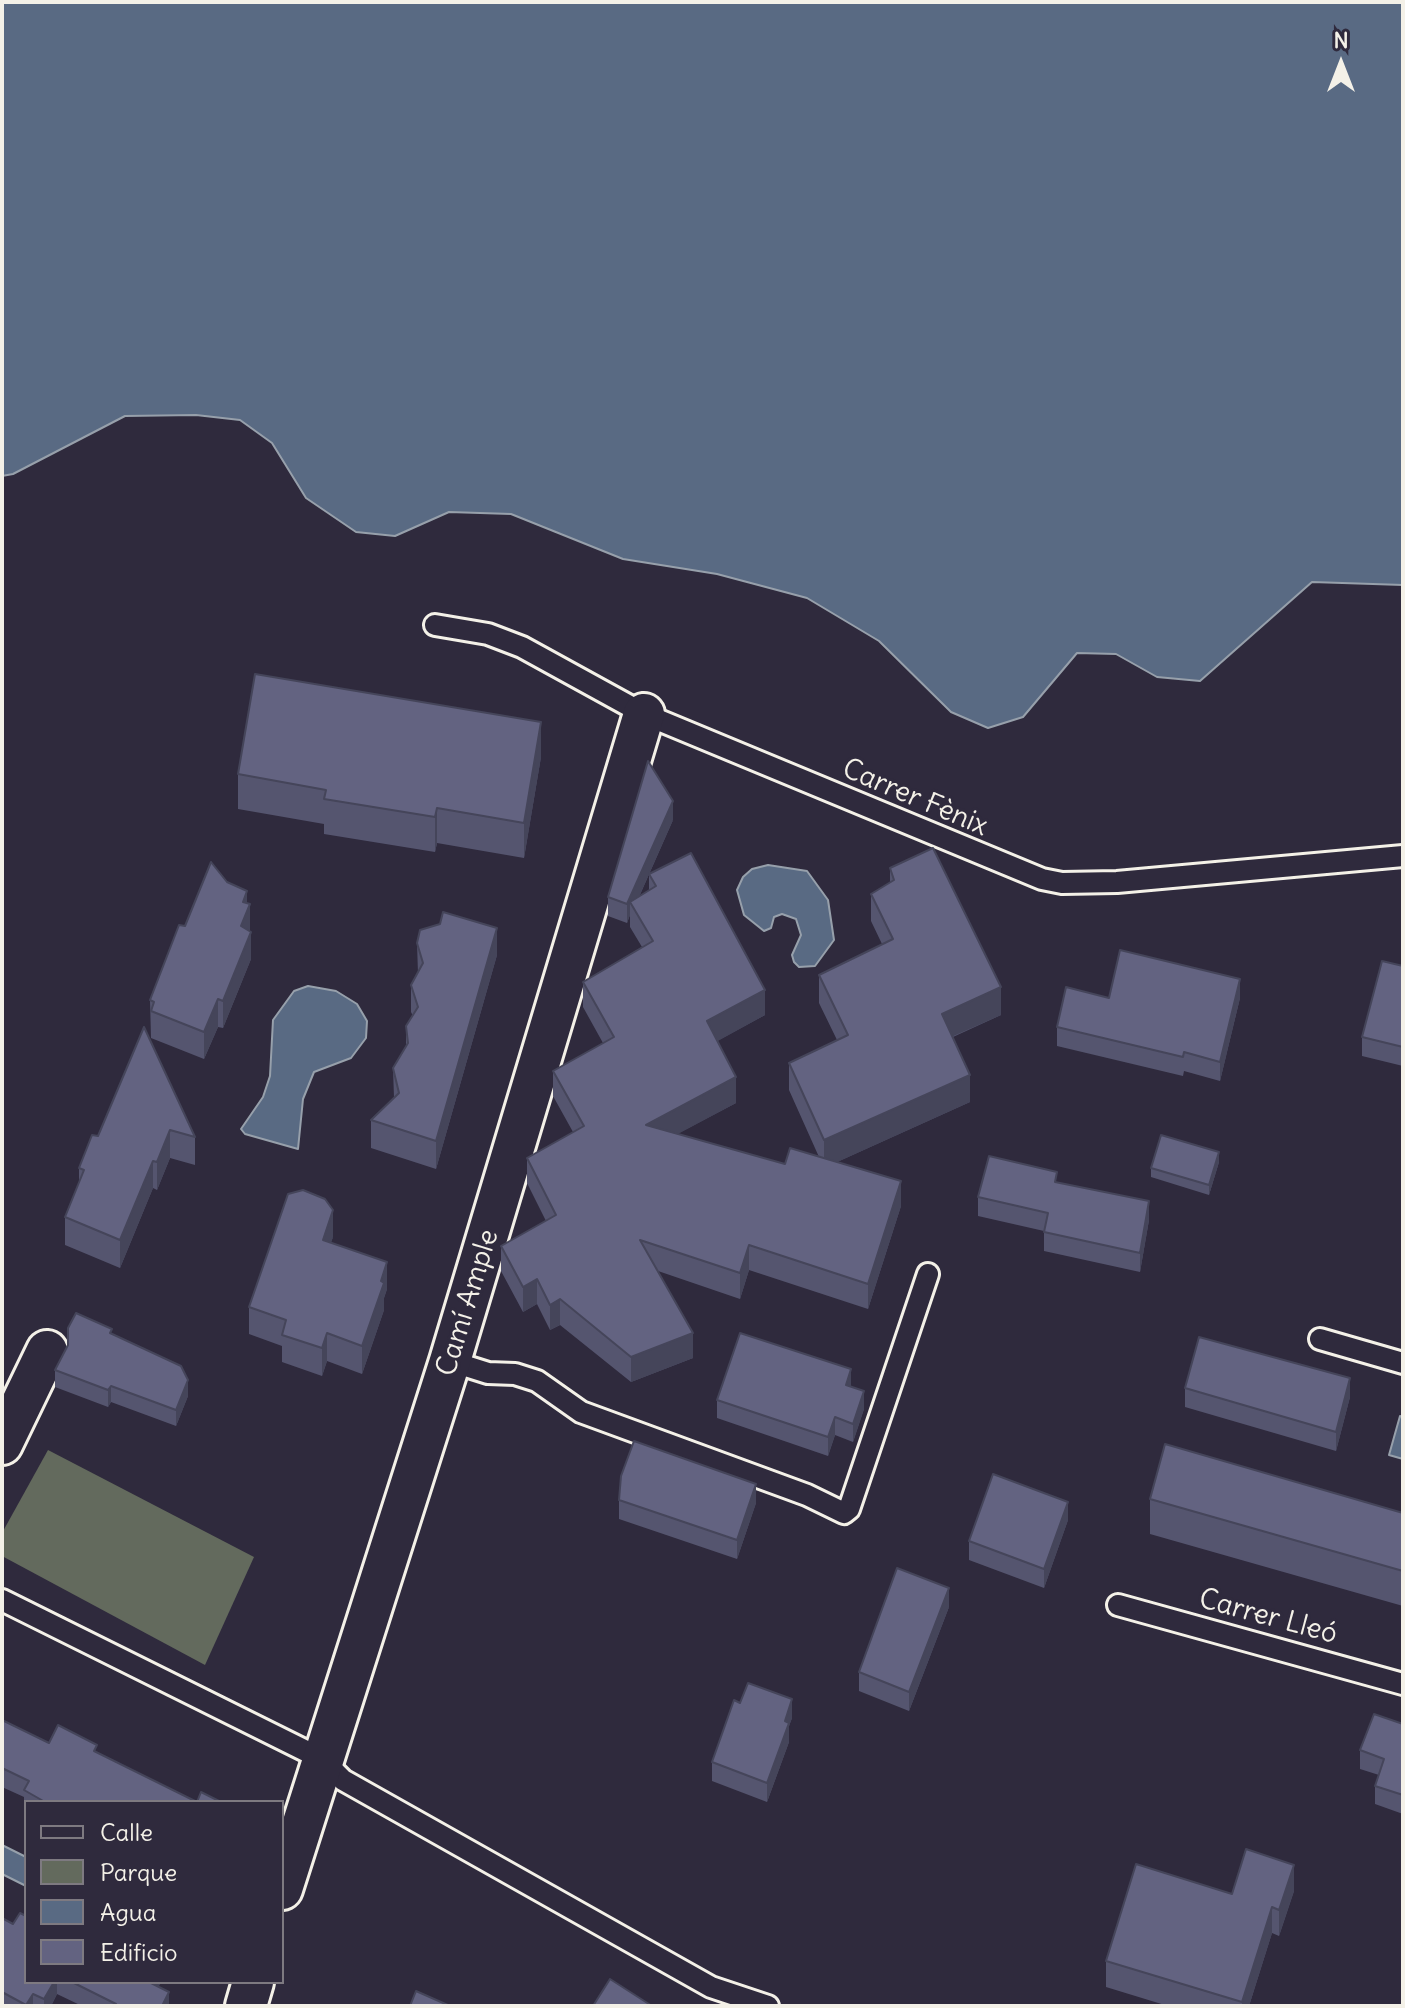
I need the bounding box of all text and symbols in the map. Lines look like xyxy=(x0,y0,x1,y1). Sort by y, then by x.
north arrow xyxy=(1301,24,1381,104)
text: N xyxy=(1333,26,1349,54)
street label: Carrer Fènix xyxy=(837,752,993,844)
street label: Camí Ample xyxy=(430,1226,506,1380)
street label: Carrer Lleó xyxy=(1195,1582,1341,1652)
legend xyxy=(24,1800,284,1984)
text: Calle xyxy=(100,1817,153,1847)
text: Parque xyxy=(100,1857,177,1887)
text: Agua xyxy=(100,1897,156,1927)
text: Edificio xyxy=(100,1937,178,1967)

